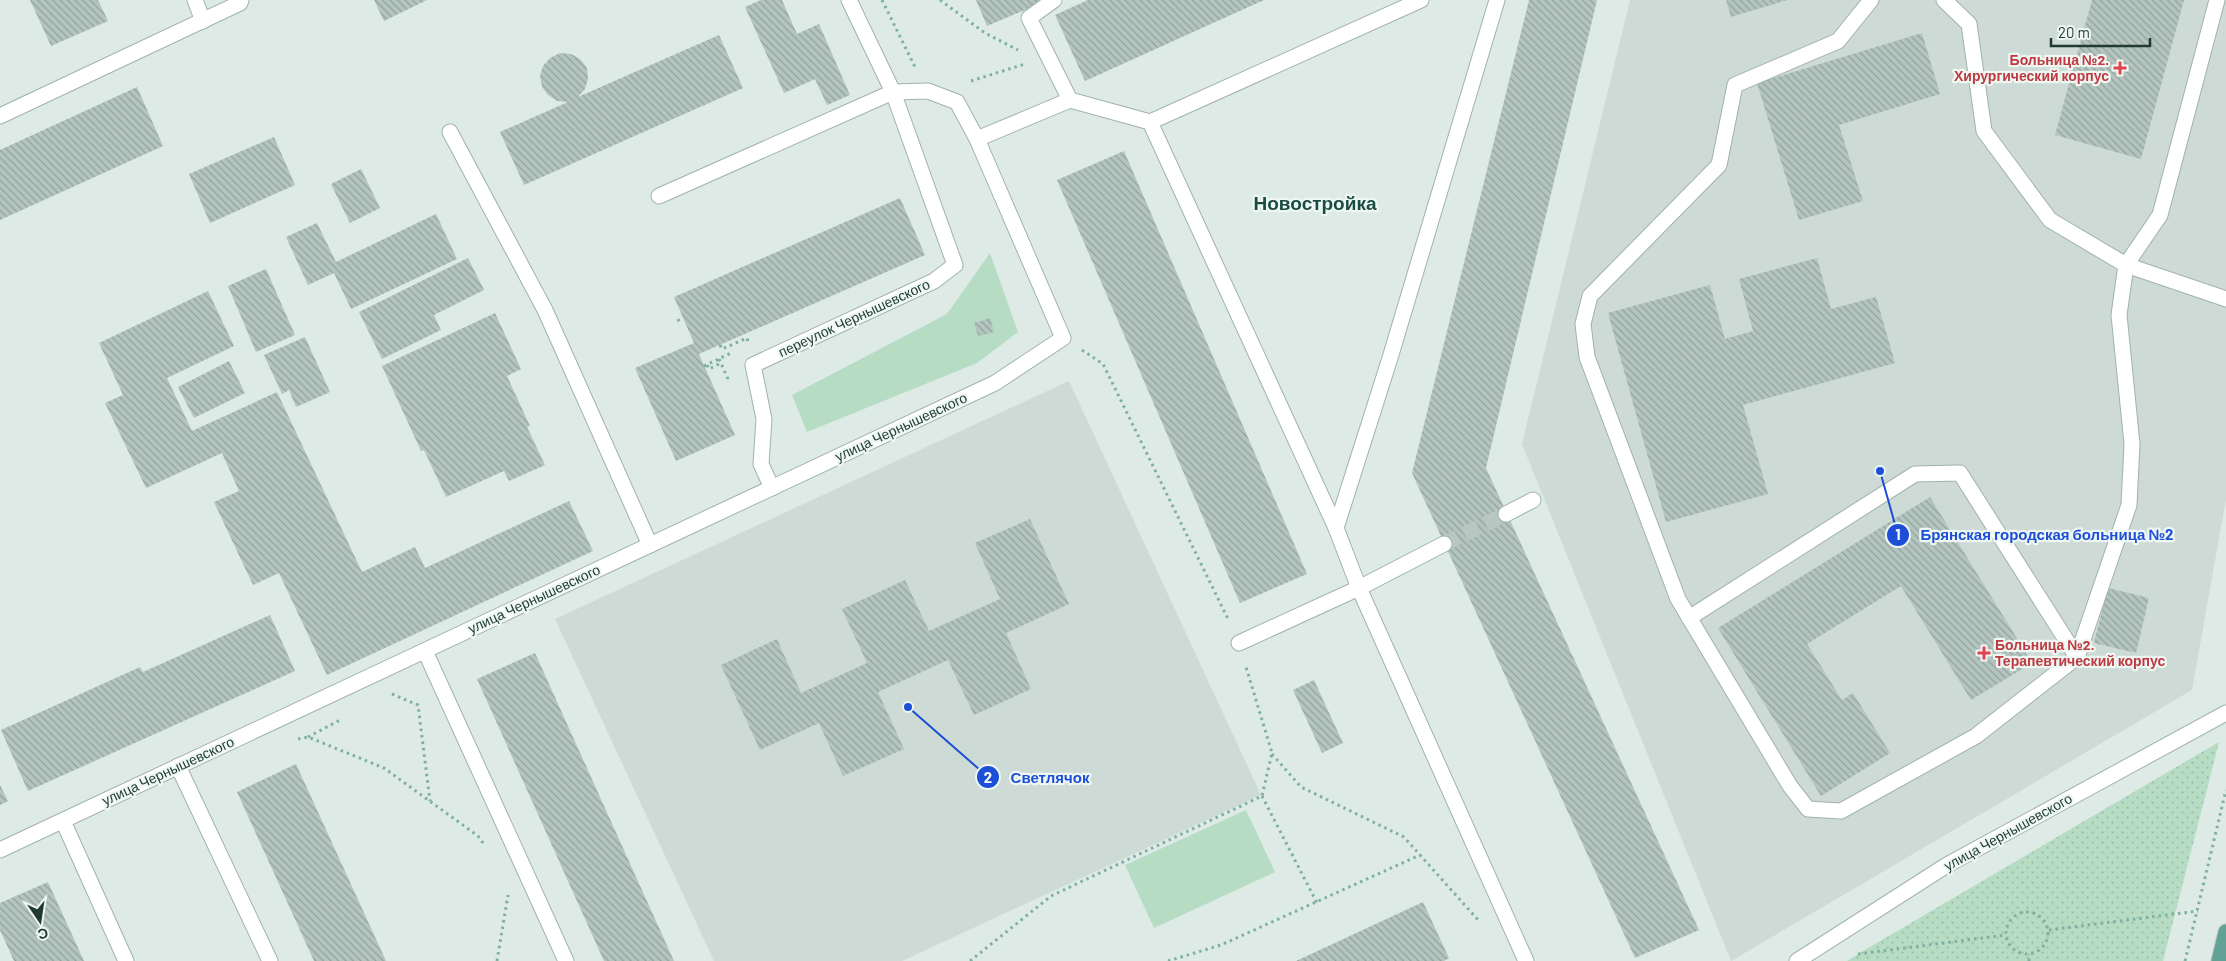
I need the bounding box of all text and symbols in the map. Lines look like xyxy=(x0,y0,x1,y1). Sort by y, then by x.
scale bar xyxy=(2051,15,2150,47)
text: 20 m xyxy=(2058,23,2090,41)
place label: Больница №2. Хирургический корпус xyxy=(1954,51,2109,84)
marker: Больница №2. Хирургический корпус xyxy=(2113,61,2127,75)
district label: Новостройка xyxy=(1254,191,1377,214)
street label: переулок Чернышевского xyxy=(775,275,932,360)
street label: улица Чернышевского xyxy=(832,388,970,465)
callout: Брянская городская больница №2 xyxy=(1885,520,2183,550)
text: 1 xyxy=(1895,525,1901,543)
text: Брянская городская больница №2 xyxy=(1920,525,2174,543)
street label: улица Чернышевского xyxy=(465,560,603,637)
place label: Больница №2. Терапевтический корпус xyxy=(1995,636,2165,669)
marker: Больница №2. Терапевтический корпус xyxy=(1977,646,1991,660)
street label: улица Чернышевского xyxy=(99,732,237,809)
callout: Светлячок xyxy=(976,762,1099,792)
text: 2 xyxy=(984,768,992,786)
text: Светлячок xyxy=(1011,768,1090,786)
street label: улица Чернышевского xyxy=(1941,789,2075,874)
north arrow xyxy=(15,896,65,946)
text: С xyxy=(36,925,50,944)

